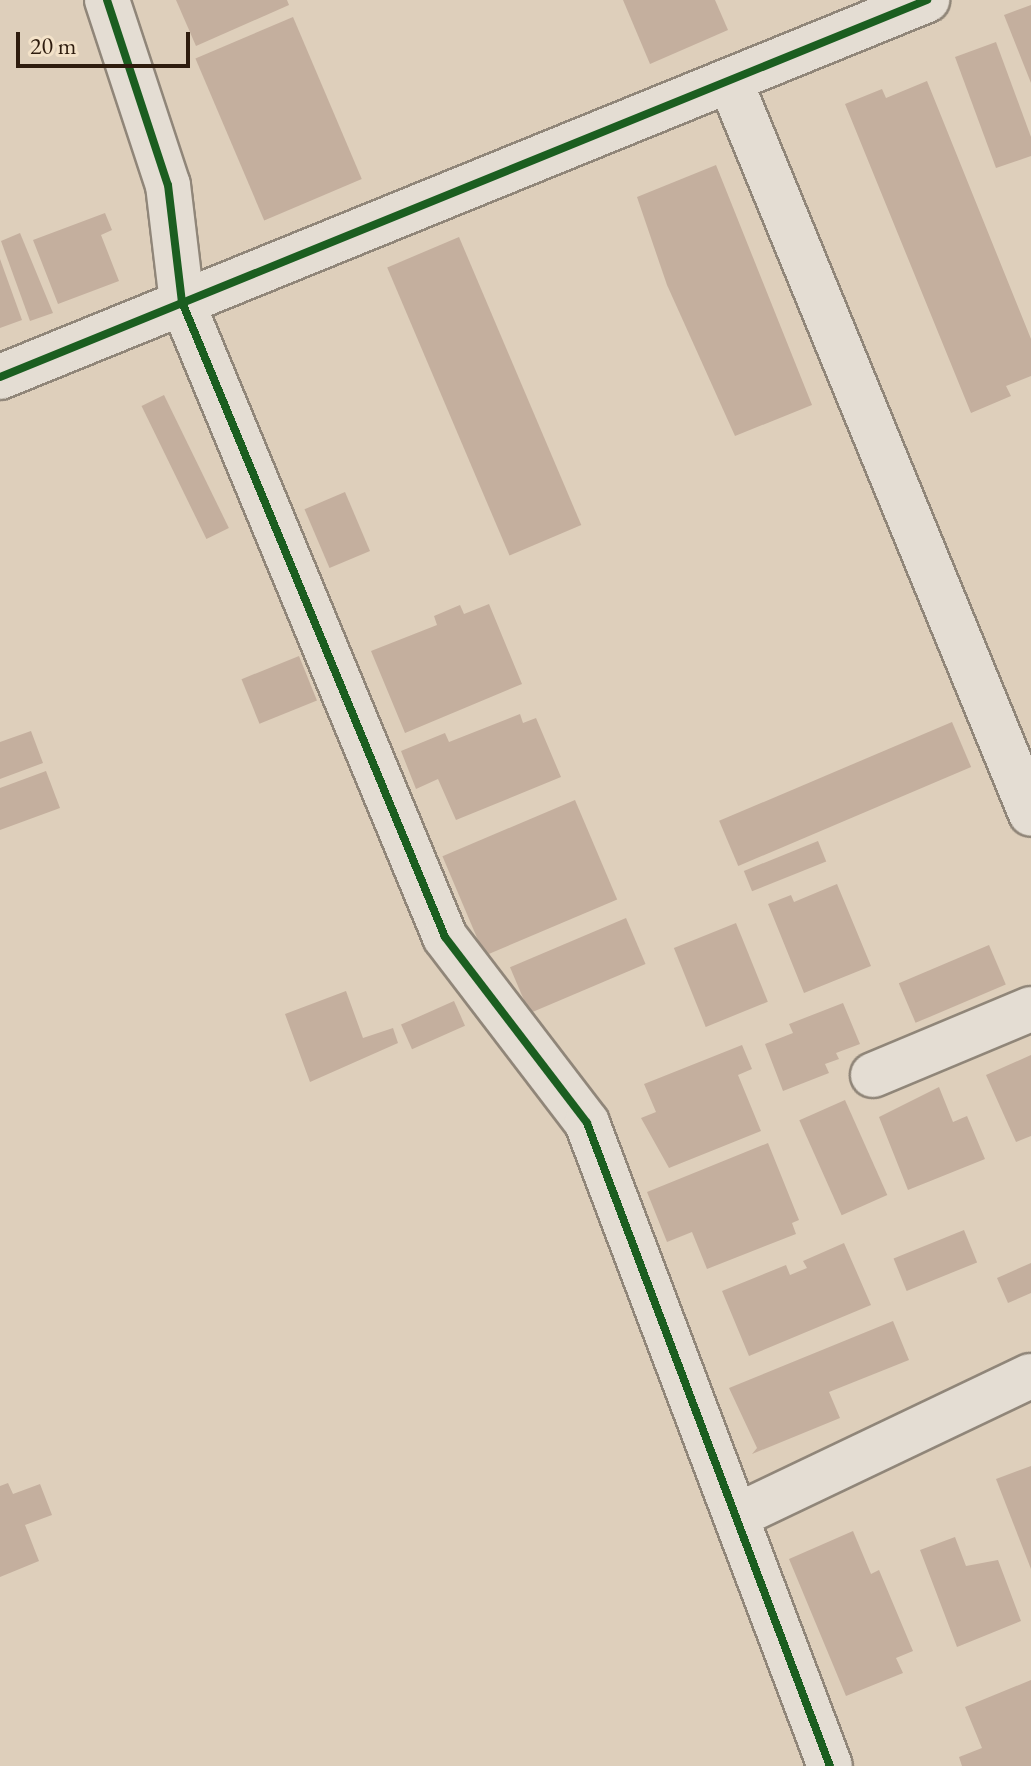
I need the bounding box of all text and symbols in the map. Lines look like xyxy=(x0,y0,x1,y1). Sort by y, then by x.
scale bar xyxy=(20,16,194,66)
text: 20 m xyxy=(30,30,77,61)

